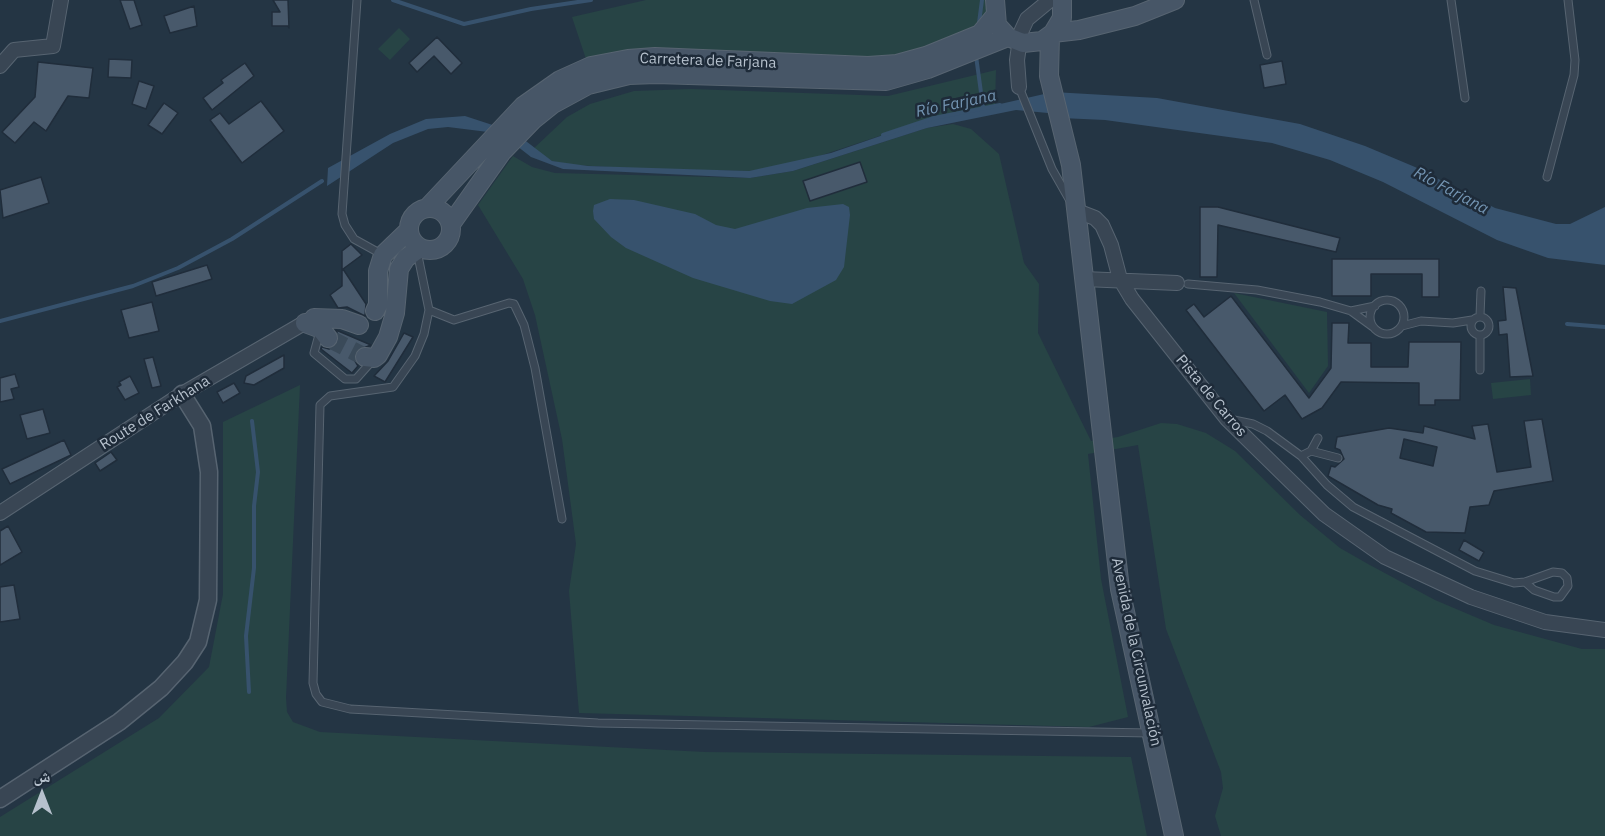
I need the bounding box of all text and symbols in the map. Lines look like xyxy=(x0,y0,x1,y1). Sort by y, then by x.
street label: Carretera de Farjana xyxy=(639,50,777,72)
water label: Río Farjana xyxy=(914,86,998,122)
water label: Río Farjana xyxy=(1410,163,1492,219)
street label: Pista de Carros xyxy=(1172,351,1250,441)
street label: Route de Farkhana xyxy=(97,372,213,454)
street label: Avenida de la Circunvalación xyxy=(1107,556,1165,748)
north arrow xyxy=(12,764,72,824)
text: ش xyxy=(34,766,50,786)

